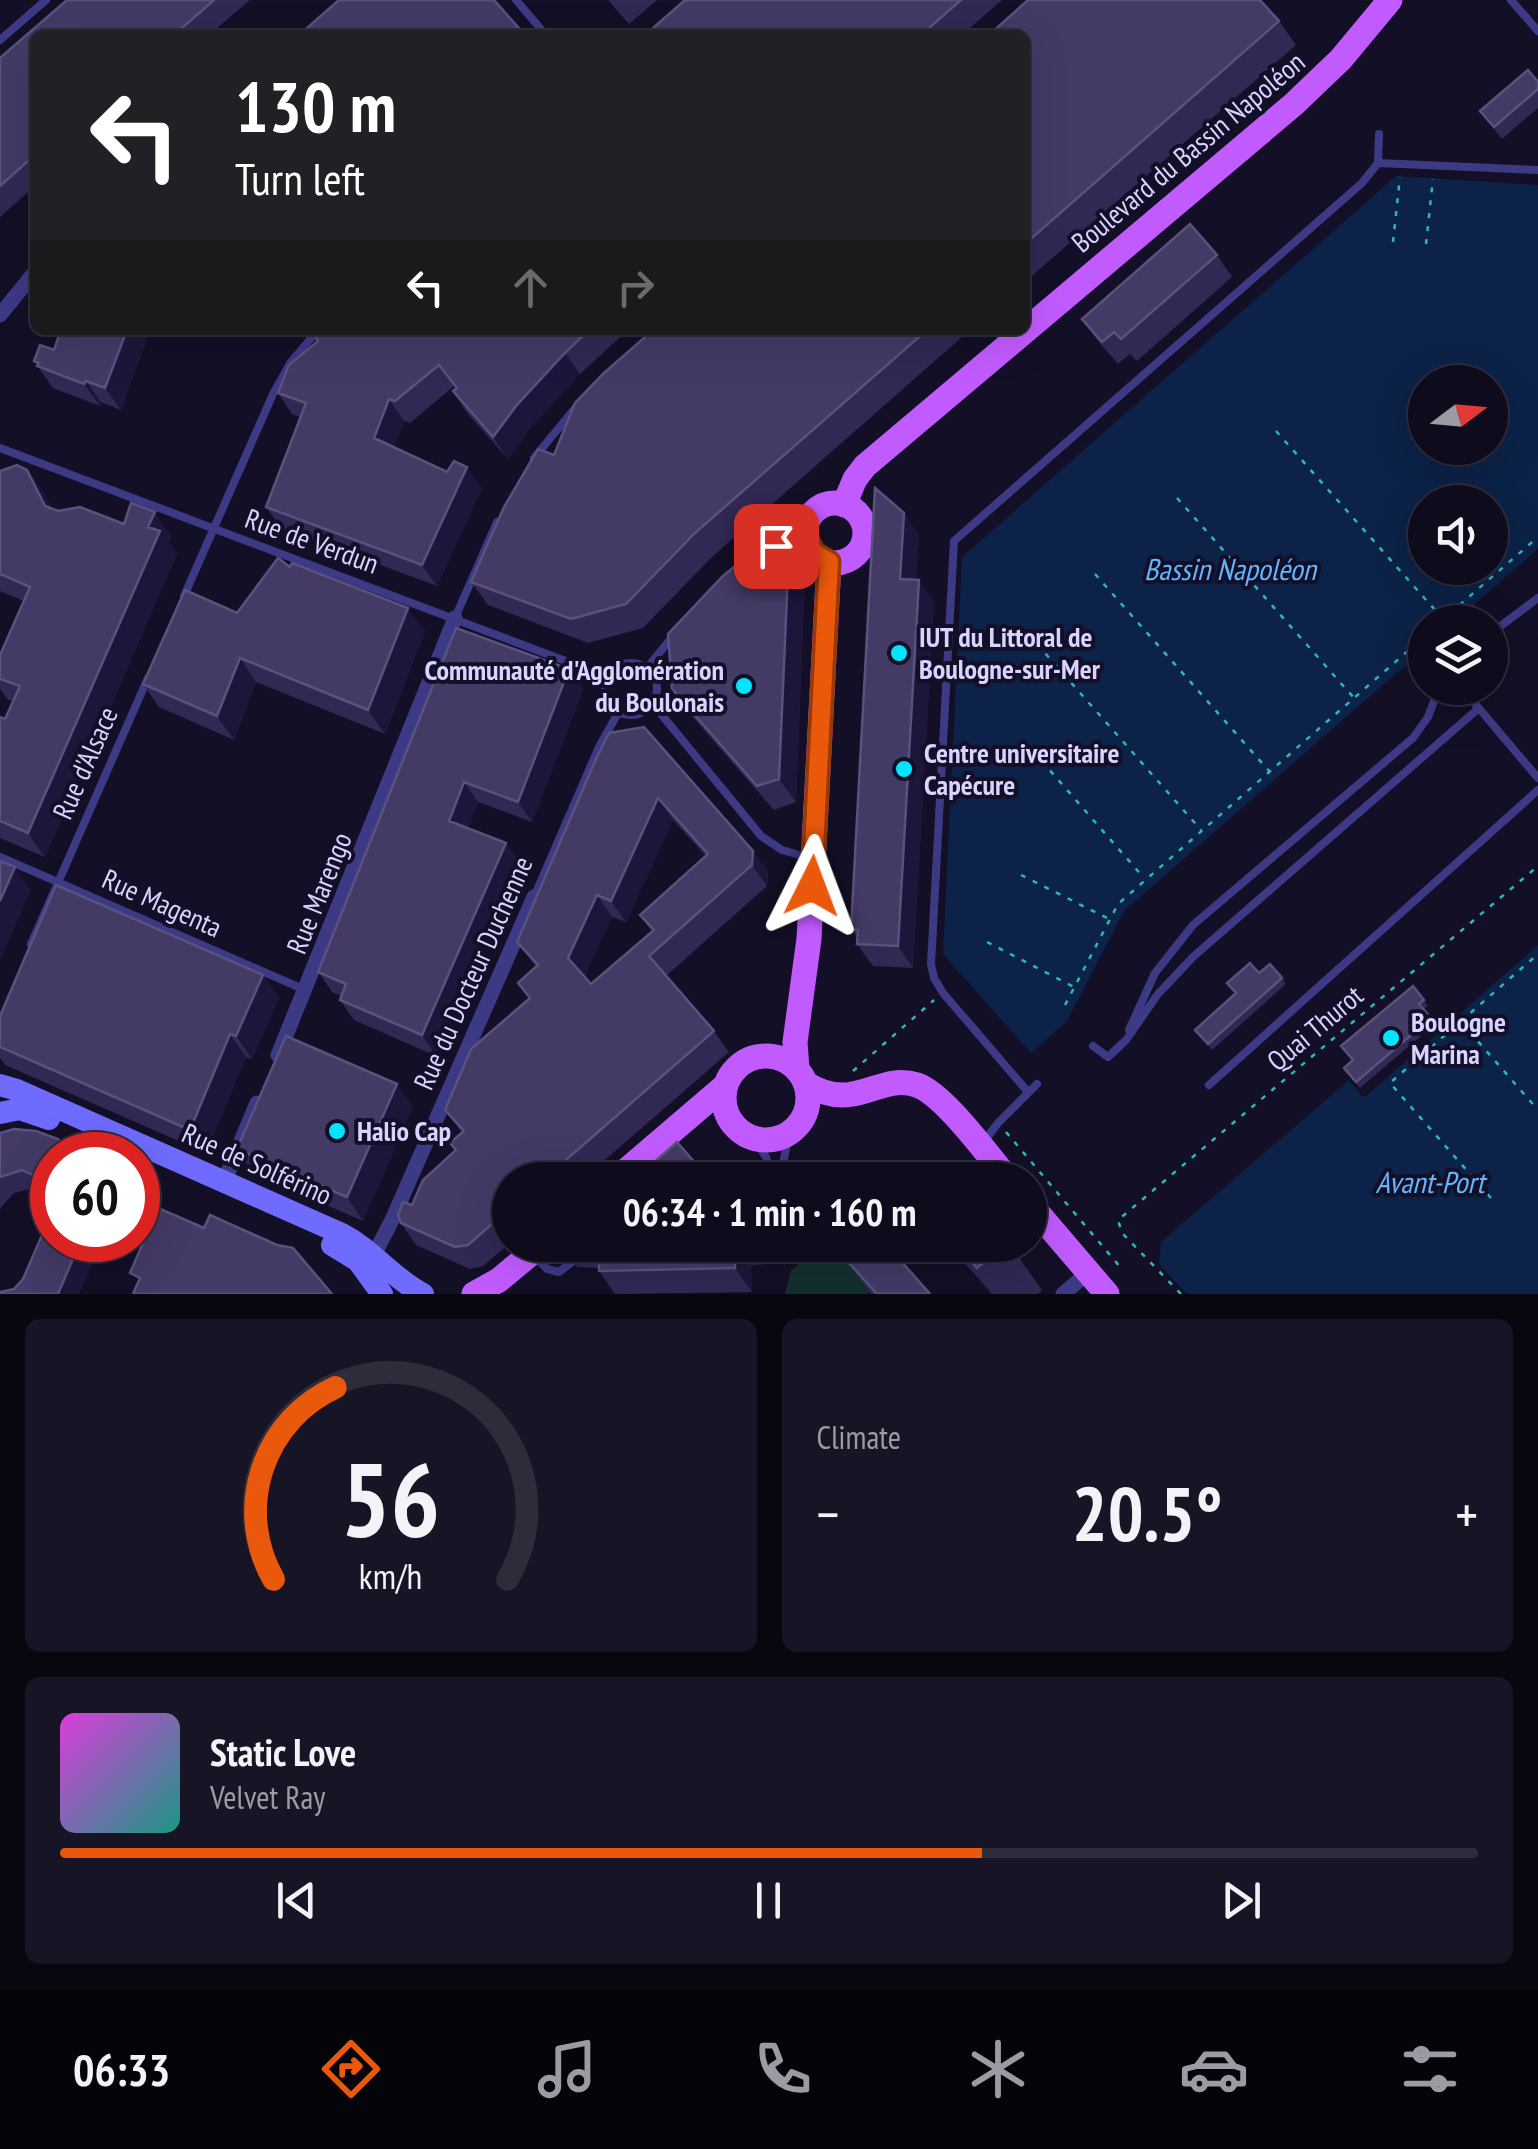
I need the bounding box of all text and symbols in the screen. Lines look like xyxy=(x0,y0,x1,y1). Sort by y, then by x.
street label: Boulevard du Bassin Napoléon xyxy=(1063,43,1312,260)
text: 130 m xyxy=(235,61,396,151)
icon: left xyxy=(70,70,200,200)
text: Turn left xyxy=(235,149,365,207)
icon: left xyxy=(398,260,453,315)
icon: ahead xyxy=(503,260,558,315)
icon: right xyxy=(608,260,663,315)
north arrow xyxy=(1408,365,1508,465)
map controls xyxy=(1408,365,1508,705)
button: sound xyxy=(1408,485,1508,585)
street label: Rue de Verdun xyxy=(240,499,384,582)
pin xyxy=(734,504,819,589)
icon: arrive xyxy=(749,519,804,574)
water label: Bassin Napoléon xyxy=(1144,549,1318,588)
button: layers xyxy=(1408,605,1508,705)
place label: IUT du Littoral de Boulogne-sur-Mer xyxy=(919,618,1101,687)
marker: IUT du Littoral de Boulogne-sur-Mer xyxy=(888,642,910,664)
place label: Communauté d'Agglomération du Boulonais xyxy=(424,651,724,720)
marker: Communauté d'Agglomération du Boulonais xyxy=(733,675,755,697)
street label: Rue d'Alsace xyxy=(43,701,126,825)
place label: Centre universitaire Capécure xyxy=(924,734,1119,803)
marker: Centre universitaire Capécure xyxy=(893,758,915,780)
street label: Rue Marengo xyxy=(277,827,360,959)
position arrow xyxy=(760,834,864,938)
street label: Rue du Docteur Duchenne xyxy=(404,850,541,1095)
street label: Rue Magenta xyxy=(97,860,228,945)
street label: Quai Thurot xyxy=(1259,976,1371,1079)
place label: Boulogne Marina xyxy=(1411,1003,1506,1072)
marker: Boulogne Marina xyxy=(1380,1027,1402,1049)
place label: Halio Cap xyxy=(357,1112,451,1149)
street label: Rue de Solférino xyxy=(177,1114,338,1213)
marker: Halio Cap xyxy=(326,1120,348,1142)
speed limit sign: 60 xyxy=(30,1132,160,1262)
water label: Avant-Port xyxy=(1375,1162,1488,1201)
text: 06:34 · 1 min · 160 m xyxy=(623,1187,916,1236)
text: Climate xyxy=(817,1416,901,1458)
text: 56 xyxy=(341,1431,440,1566)
text: 20.5° xyxy=(1072,1465,1223,1562)
text: − xyxy=(817,1478,839,1549)
text: + xyxy=(1455,1478,1478,1549)
text: km/h xyxy=(359,1553,422,1599)
text: Static Love xyxy=(210,1727,356,1776)
text: Velvet Ray xyxy=(210,1776,325,1818)
icon: previous xyxy=(269,1873,324,1928)
icon: pause xyxy=(741,1873,796,1928)
icon: next xyxy=(1214,1873,1269,1928)
icon: directions xyxy=(316,2034,386,2104)
icon: music xyxy=(532,2034,602,2104)
icon: phone xyxy=(748,2034,818,2104)
icon: climate xyxy=(963,2034,1033,2104)
icon: car xyxy=(1179,2034,1249,2104)
icon: filters xyxy=(1395,2034,1465,2104)
text: 06:33 xyxy=(73,2040,170,2098)

